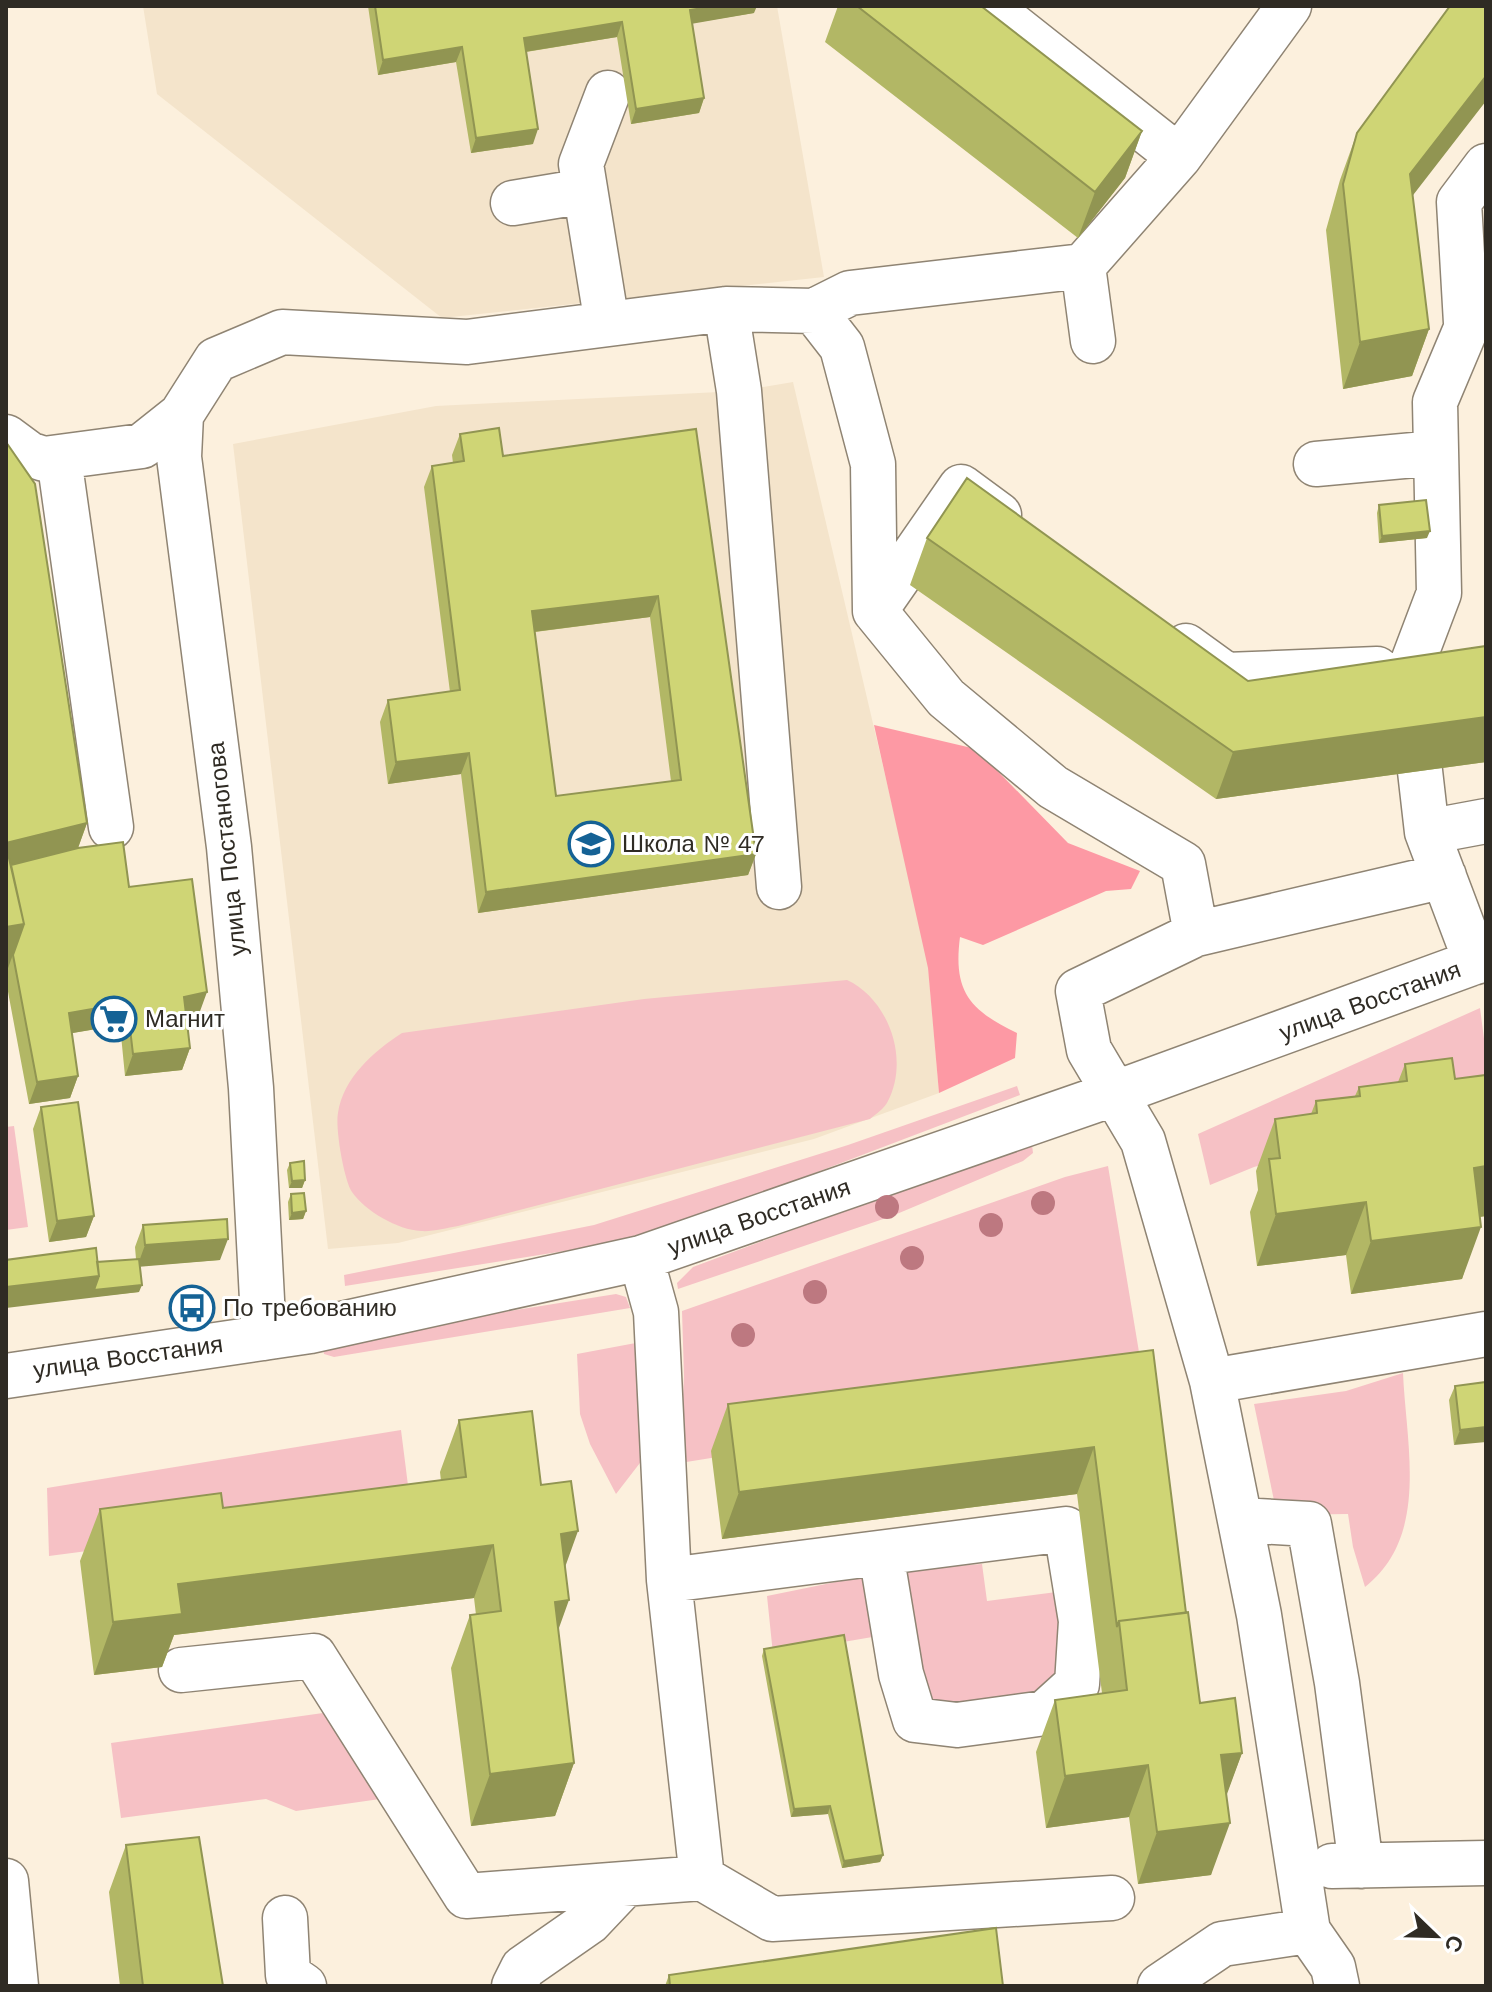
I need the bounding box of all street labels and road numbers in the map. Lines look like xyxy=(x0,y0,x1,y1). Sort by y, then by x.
street label: улица Постаногова xyxy=(202,740,252,957)
street label: улица Восстания xyxy=(1275,955,1465,1047)
street label: улица Восстания xyxy=(664,1173,854,1261)
street label: улица Восстания xyxy=(31,1330,225,1384)

